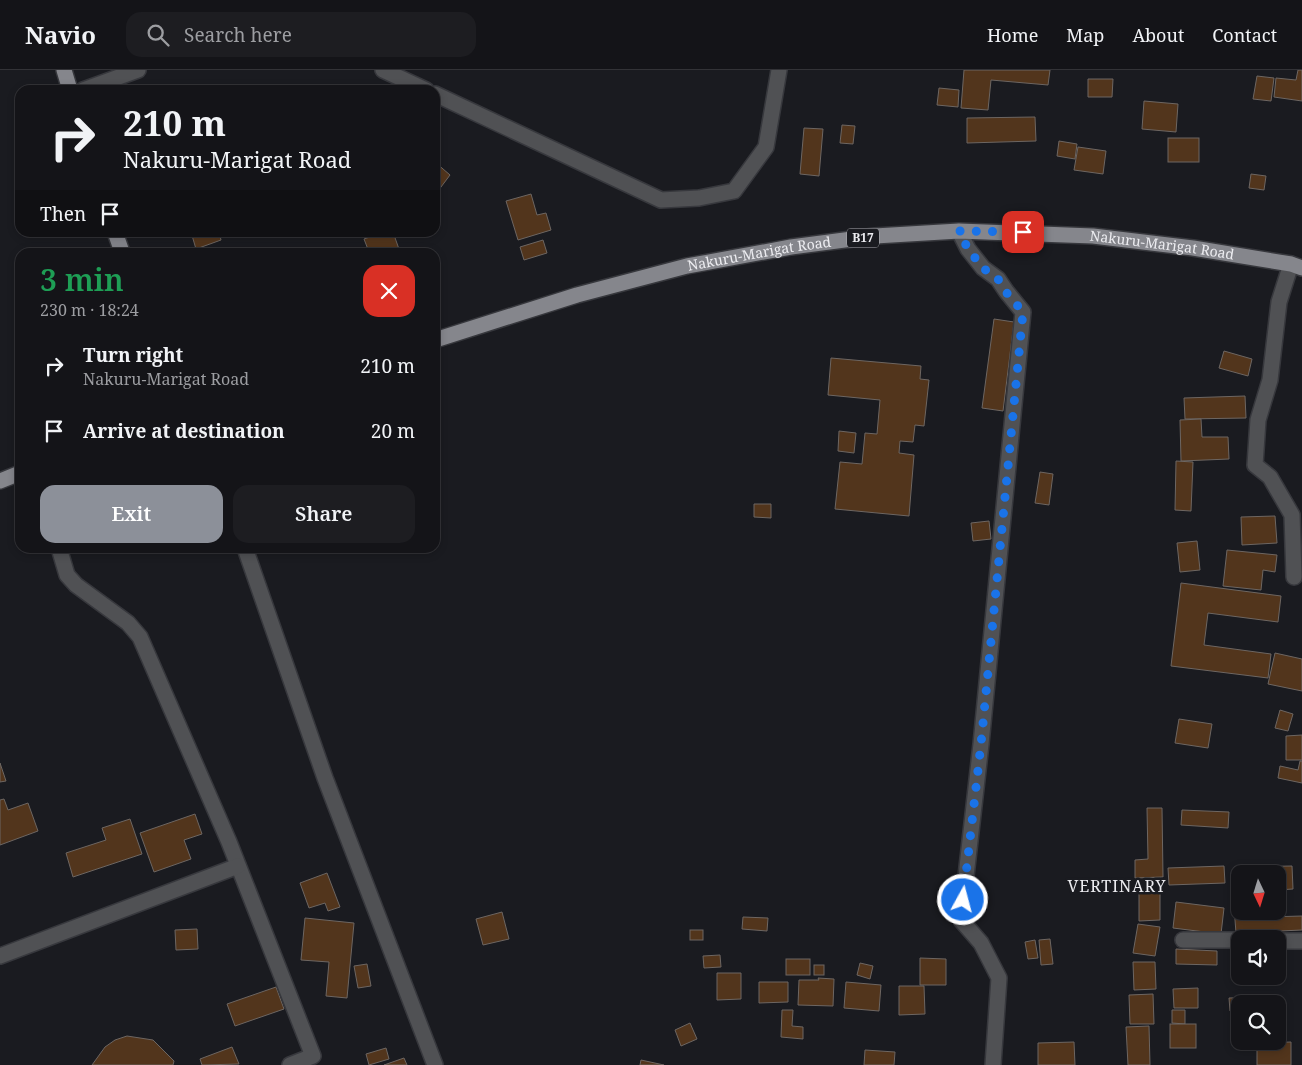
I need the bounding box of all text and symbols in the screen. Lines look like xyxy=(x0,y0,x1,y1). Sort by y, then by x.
search box xyxy=(126,12,476,57)
text: Navio xyxy=(25,18,96,51)
icon: search xyxy=(144,21,172,49)
text: Search here xyxy=(184,22,292,48)
text: Home xyxy=(987,23,1038,47)
text: Map xyxy=(1066,23,1104,47)
text: About xyxy=(1132,23,1184,47)
text: Contact xyxy=(1212,23,1277,47)
text: 210 m xyxy=(123,99,226,146)
icon: right xyxy=(40,105,105,170)
text: Nakuru-Marigat Road xyxy=(123,144,351,174)
icon: arrive xyxy=(96,200,124,228)
text: Then xyxy=(40,201,86,227)
pin xyxy=(1002,211,1044,253)
icon: arrive xyxy=(1009,218,1037,246)
street label: Nakuru-Marigat Road xyxy=(1089,226,1236,264)
road number: B17 xyxy=(847,228,879,248)
street label: Nakuru-Marigat Road xyxy=(686,232,832,275)
text: 3 min xyxy=(40,259,124,300)
button: close xyxy=(363,265,415,317)
text: 230 m · 18:24 xyxy=(40,299,139,321)
text: Turn right xyxy=(83,342,183,368)
icon: right xyxy=(40,352,68,380)
text: 210 m xyxy=(360,353,415,379)
text: Nakuru-Marigat Road xyxy=(83,368,249,390)
icon: arrive xyxy=(40,417,68,445)
text: Arrive at destination xyxy=(83,418,285,444)
text: 20 m xyxy=(371,418,415,444)
button: Exit xyxy=(40,485,223,543)
button: Share xyxy=(233,485,415,543)
north arrow xyxy=(1231,865,1286,920)
map controls xyxy=(1231,865,1286,1050)
position arrow xyxy=(936,873,988,925)
district label: VERTINARY xyxy=(1067,875,1167,897)
button: sound xyxy=(1231,930,1286,985)
button: search xyxy=(1231,995,1286,1050)

